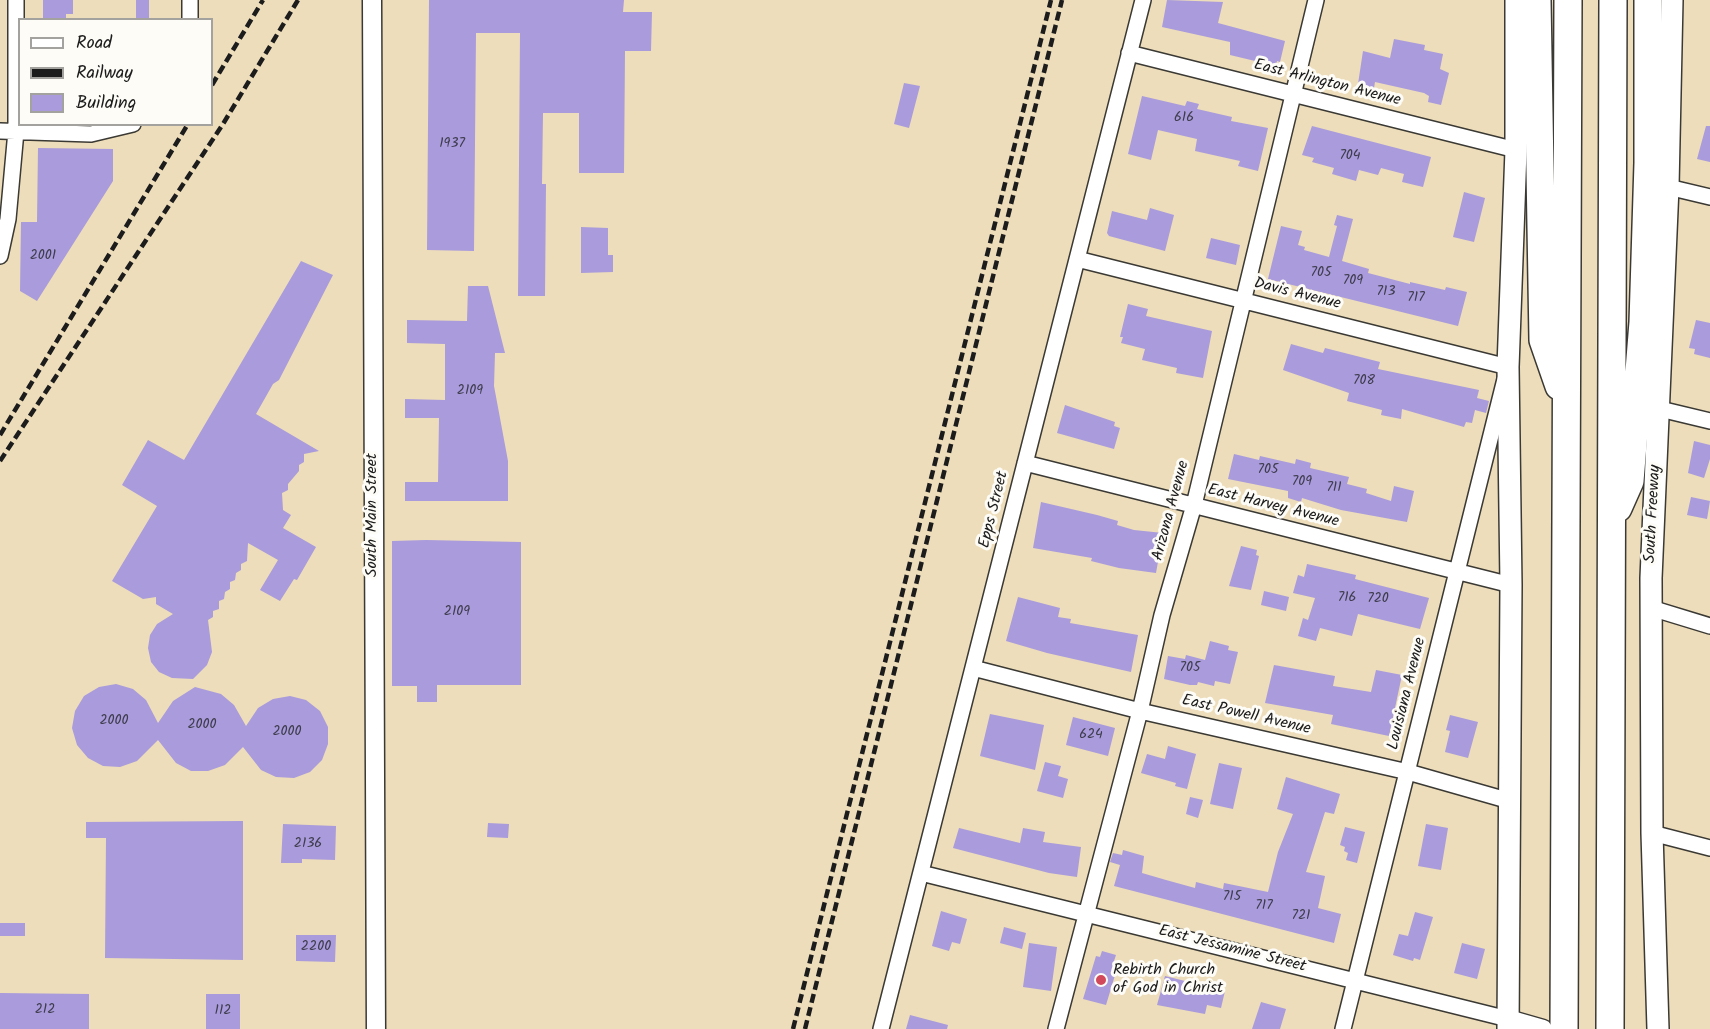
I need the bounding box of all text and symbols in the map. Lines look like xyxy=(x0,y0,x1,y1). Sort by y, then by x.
legend xyxy=(18,18,213,126)
text: Road xyxy=(76,29,112,58)
street label: East Arlington Avenue xyxy=(1252,56,1402,112)
text: Railway xyxy=(76,59,133,88)
text: Building xyxy=(76,89,136,118)
house number: 616 xyxy=(1174,111,1194,127)
house number: 1937 xyxy=(439,137,465,153)
house number: 704 xyxy=(1339,149,1361,165)
house number: 2001 xyxy=(30,249,56,265)
house number: 705 xyxy=(1311,266,1331,282)
house number: 709 xyxy=(1343,274,1363,290)
street label: Davis Avenue xyxy=(1252,275,1342,315)
house number: 713 xyxy=(1377,285,1395,301)
house number: 717 xyxy=(1407,291,1425,307)
house number: 708 xyxy=(1353,374,1375,390)
house number: 2109 xyxy=(457,384,483,400)
street label: South Main Street xyxy=(363,453,383,577)
street label: Arizona Avenue xyxy=(1149,459,1195,563)
house number: 705 xyxy=(1258,463,1278,479)
street label: South Freeway xyxy=(1642,464,1666,564)
street label: Epps Street xyxy=(976,470,1014,550)
house number: 709 xyxy=(1292,475,1312,491)
street label: East Harvey Avenue xyxy=(1205,481,1341,533)
house number: 711 xyxy=(1326,481,1342,497)
house number: 716 xyxy=(1338,591,1356,607)
house number: 720 xyxy=(1367,592,1389,608)
house number: 2109 xyxy=(444,605,470,621)
street label: Louisiana Avenue xyxy=(1385,636,1431,752)
house number: 705 xyxy=(1180,661,1200,677)
street label: East Powell Avenue xyxy=(1180,692,1312,740)
house number: 2000 xyxy=(99,714,129,730)
house number: 2000 xyxy=(187,718,217,734)
house number: 2000 xyxy=(272,725,302,741)
house number: 624 xyxy=(1079,728,1103,744)
house number: 2136 xyxy=(294,837,322,853)
house number: 715 xyxy=(1223,890,1241,906)
house number: 717 xyxy=(1255,899,1273,915)
house number: 721 xyxy=(1292,909,1310,925)
street label: East Jessamine Street xyxy=(1156,922,1308,978)
house number: 2200 xyxy=(301,940,331,956)
place label: Rebirth Church of God in Christ xyxy=(1113,961,1223,999)
marker: Rebirth Church of God in Christ xyxy=(1094,973,1108,987)
house number: 212 xyxy=(35,1003,55,1019)
house number: 112 xyxy=(215,1004,231,1020)

